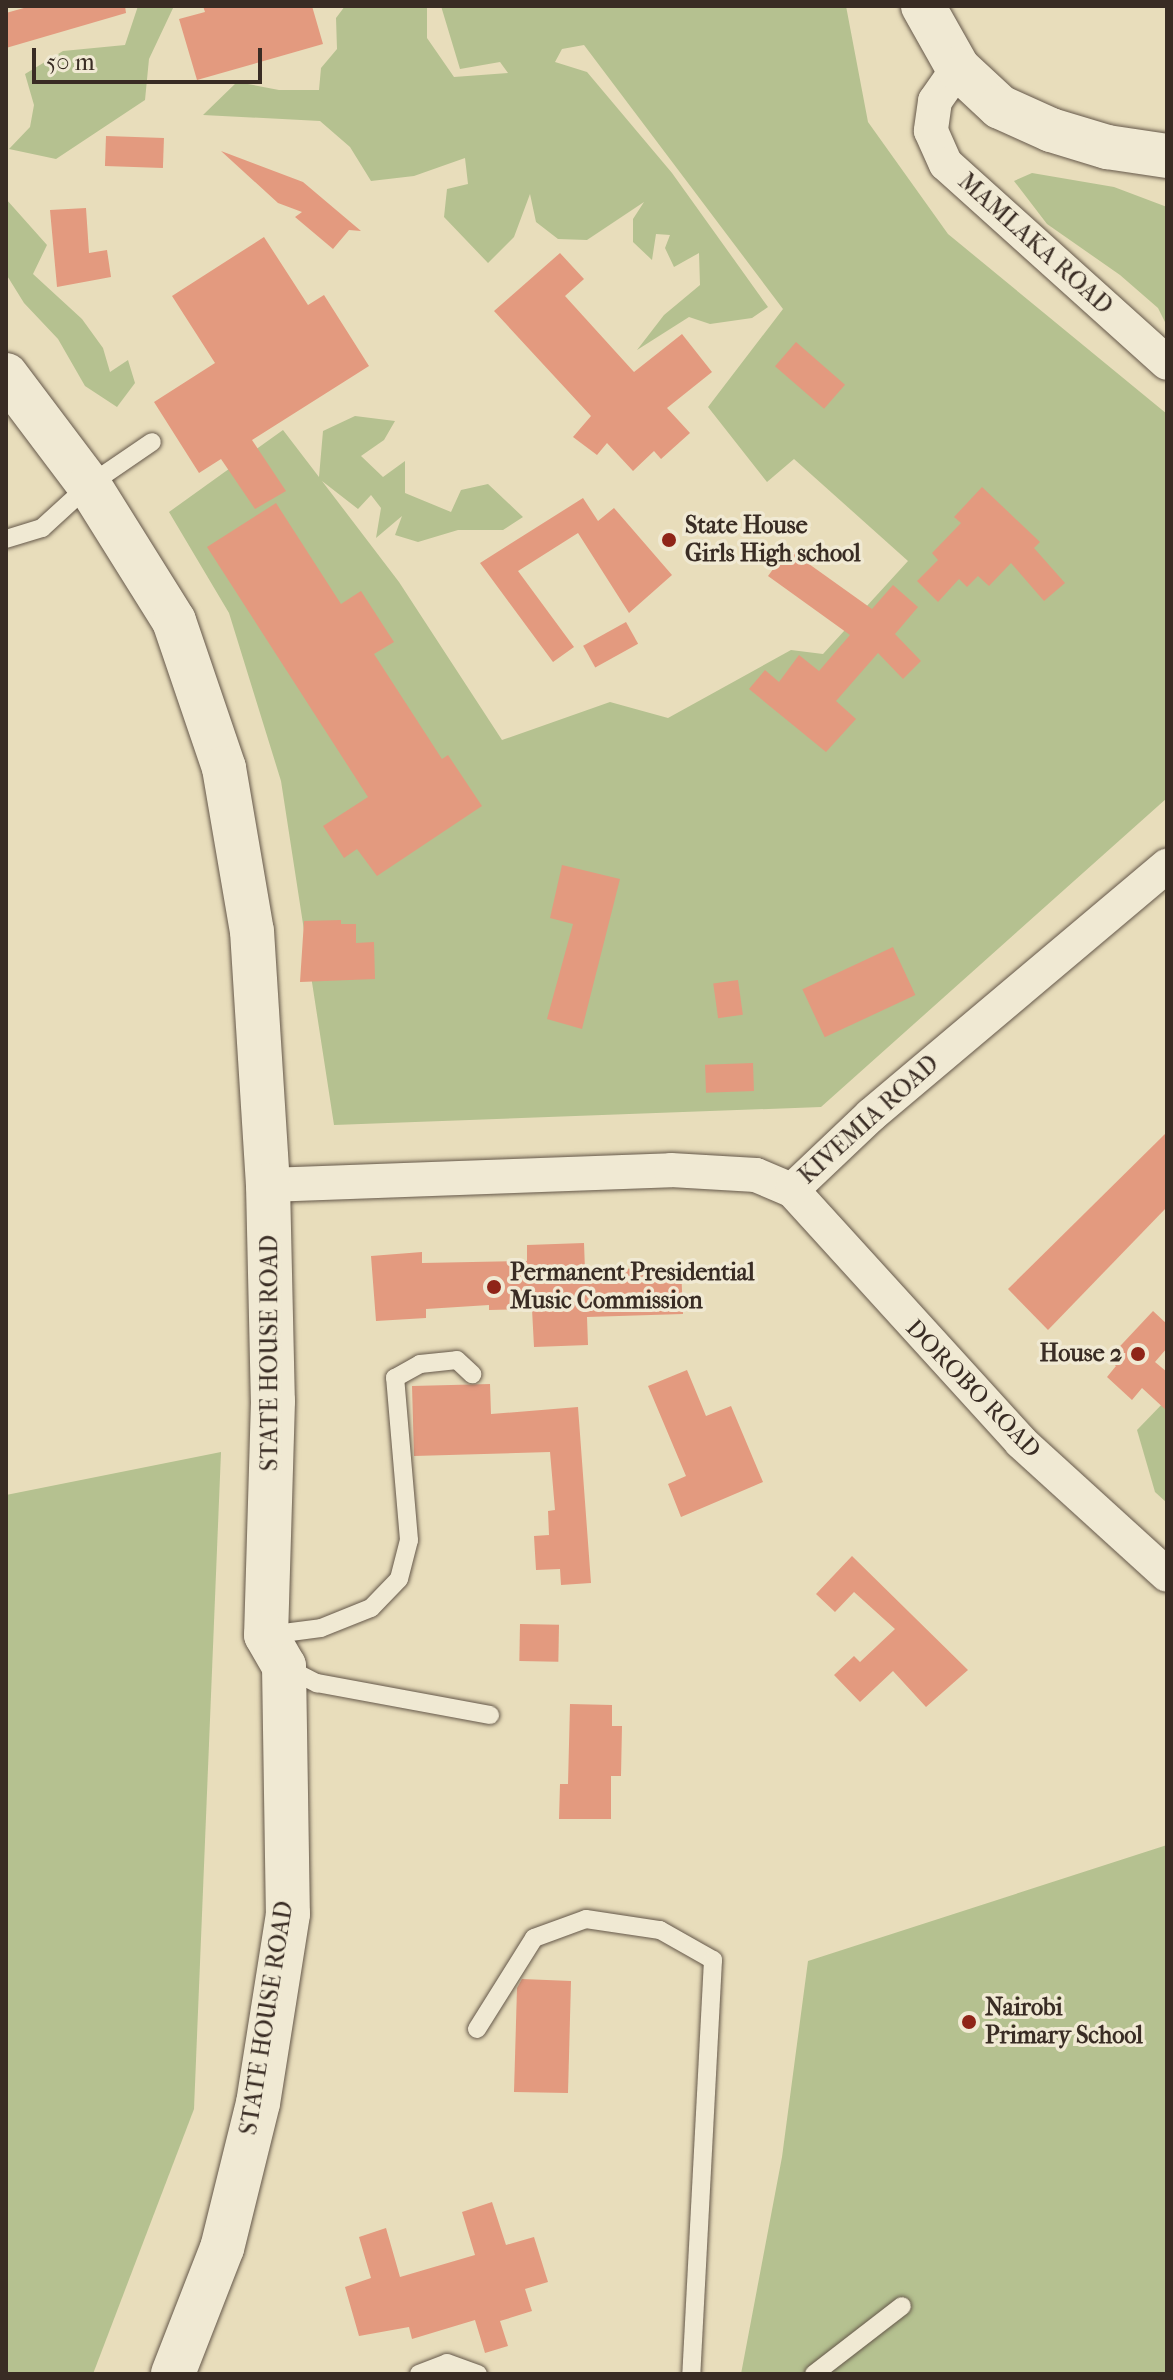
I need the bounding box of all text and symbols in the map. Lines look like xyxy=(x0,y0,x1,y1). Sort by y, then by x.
scale bar xyxy=(36,32,266,82)
text: 50 m xyxy=(46,48,95,76)
street label: MAMLAKA ROAD xyxy=(952,167,1118,321)
place label: State House Girls High school xyxy=(685,512,861,568)
marker: State House Girls High school xyxy=(660,531,678,549)
street label: KIVEMIA ROAD xyxy=(793,1050,945,1190)
street label: STATE HOUSE ROAD xyxy=(256,1235,284,1471)
place label: Permanent Presidential Music Commission xyxy=(510,1259,755,1315)
marker: Permanent Presidential Music Commission xyxy=(485,1278,503,1296)
street label: DOROBO ROAD xyxy=(900,1314,1046,1464)
place label: House 2 xyxy=(1040,1340,1122,1368)
marker: House 2 xyxy=(1129,1345,1147,1363)
street label: STATE HOUSE ROAD xyxy=(234,1899,300,2137)
place label: Nairobi Primary School xyxy=(985,1994,1143,2050)
marker: Nairobi Primary School xyxy=(960,2013,978,2031)

